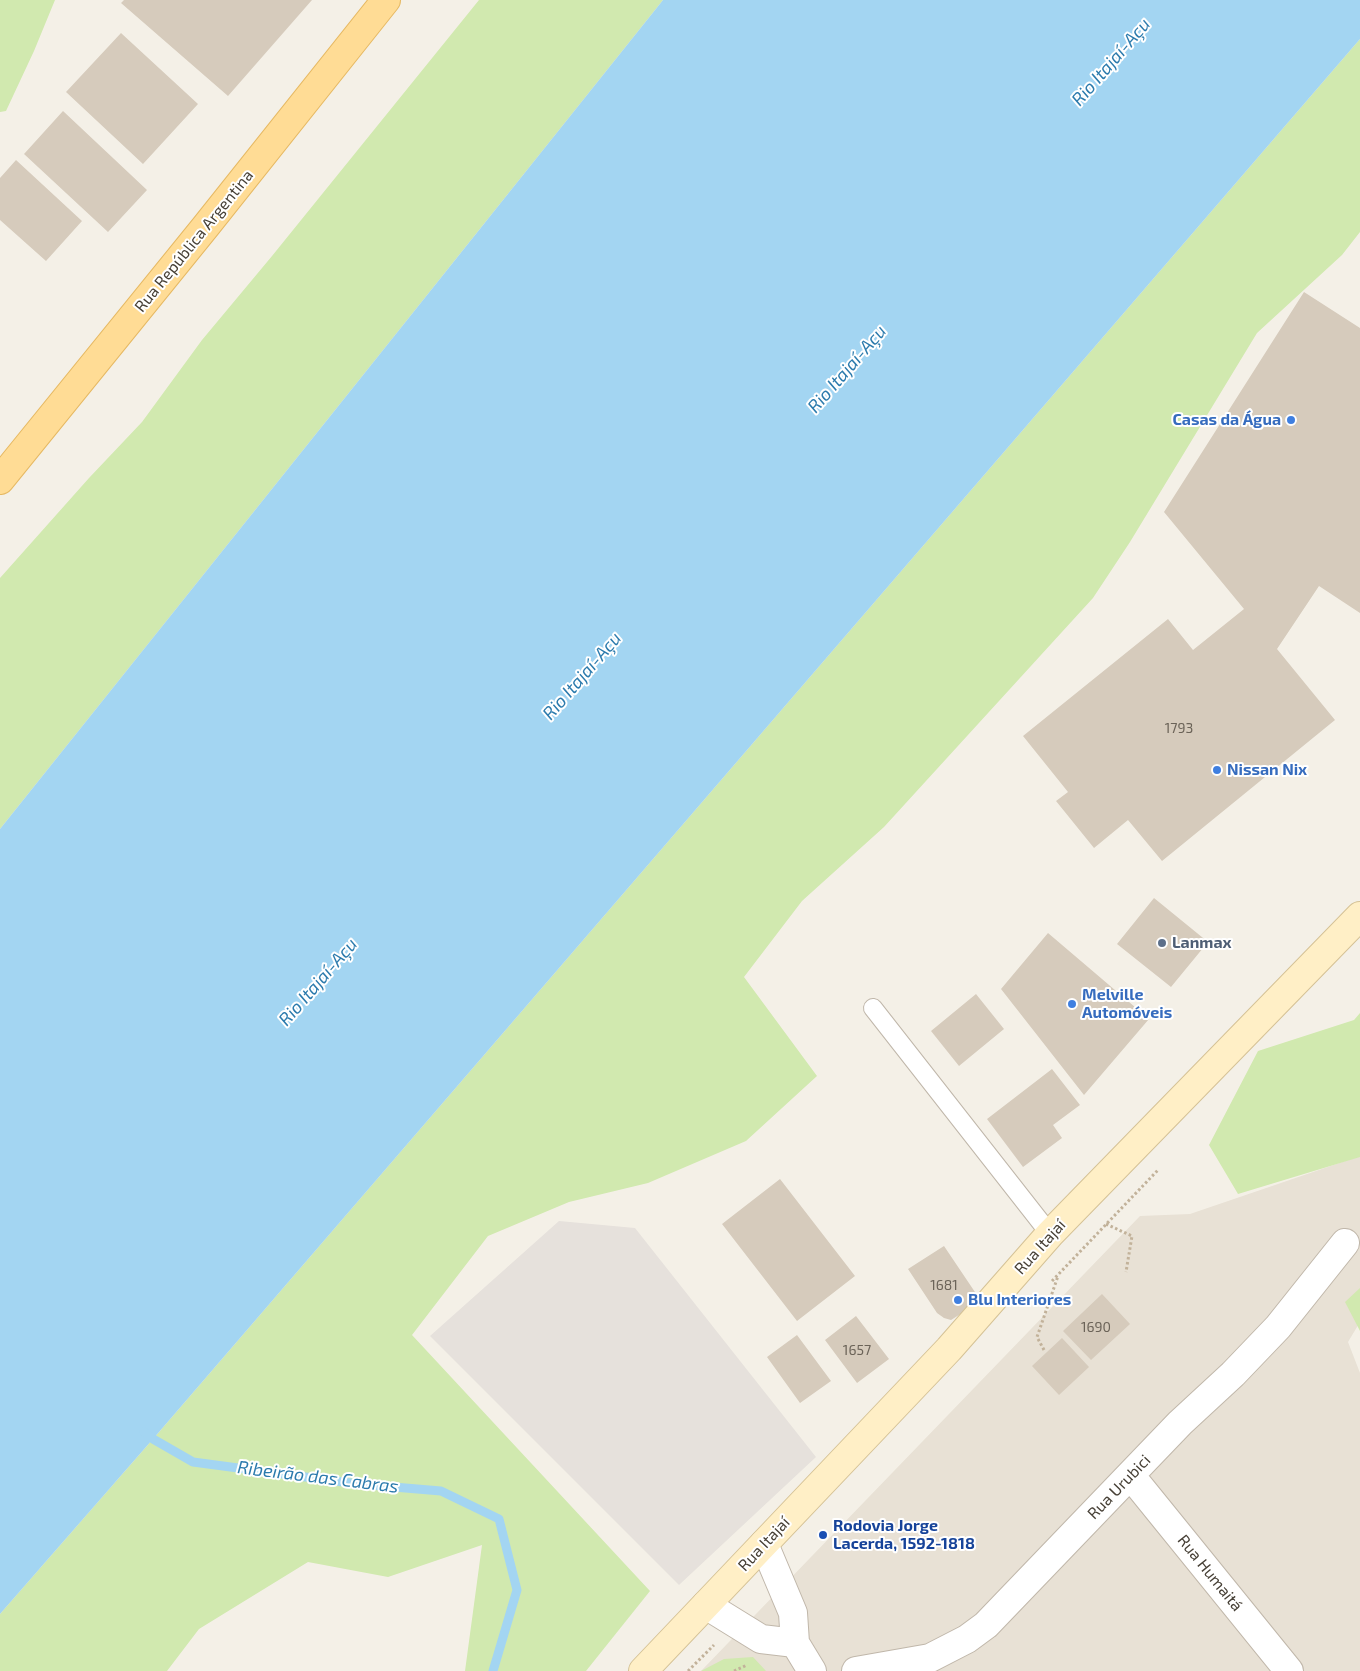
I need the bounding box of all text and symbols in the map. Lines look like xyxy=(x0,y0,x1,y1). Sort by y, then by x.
water label: Rio Itajaí-Açu xyxy=(1067,14,1155,110)
street label: Rua República Argentina xyxy=(131,166,257,316)
water label: Rio Itajaí-Açu xyxy=(803,321,891,417)
place label: Casas da Água xyxy=(1172,410,1281,430)
marker: Casas da Água xyxy=(1285,414,1297,426)
water label: Rio Itajaí-Açu xyxy=(538,628,626,724)
house number: 1793 xyxy=(1165,720,1193,736)
place label: Nissan Nix xyxy=(1227,760,1307,780)
marker: Nissan Nix xyxy=(1211,764,1223,776)
place label: Lanmax xyxy=(1172,933,1232,953)
water label: Rio Itajaí-Açu xyxy=(274,934,362,1030)
marker: Lanmax xyxy=(1156,937,1168,949)
place label: Melville Automóveis xyxy=(1082,985,1172,1023)
marker: Melville Automóveis xyxy=(1066,998,1078,1010)
street label: Rua Itajaí xyxy=(1010,1216,1070,1278)
house number: 1681 xyxy=(930,1277,958,1293)
place label: Blu Interiores xyxy=(968,1290,1071,1310)
marker: Blu Interiores xyxy=(952,1294,964,1306)
house number: 1690 xyxy=(1081,1319,1111,1335)
house number: 1657 xyxy=(843,1342,871,1358)
street label: Rua Urubici xyxy=(1083,1451,1155,1523)
water label: Ribeirão das Cabras xyxy=(236,1456,400,1498)
street label: Rua Itajaí xyxy=(734,1513,794,1575)
place label: Rodovia Jorge Lacerda, 1592-1818 xyxy=(833,1516,975,1554)
marker: Rodovia Jorge Lacerda, 1592-1818 xyxy=(817,1529,829,1541)
street label: Rua Humaitá xyxy=(1173,1531,1247,1615)

